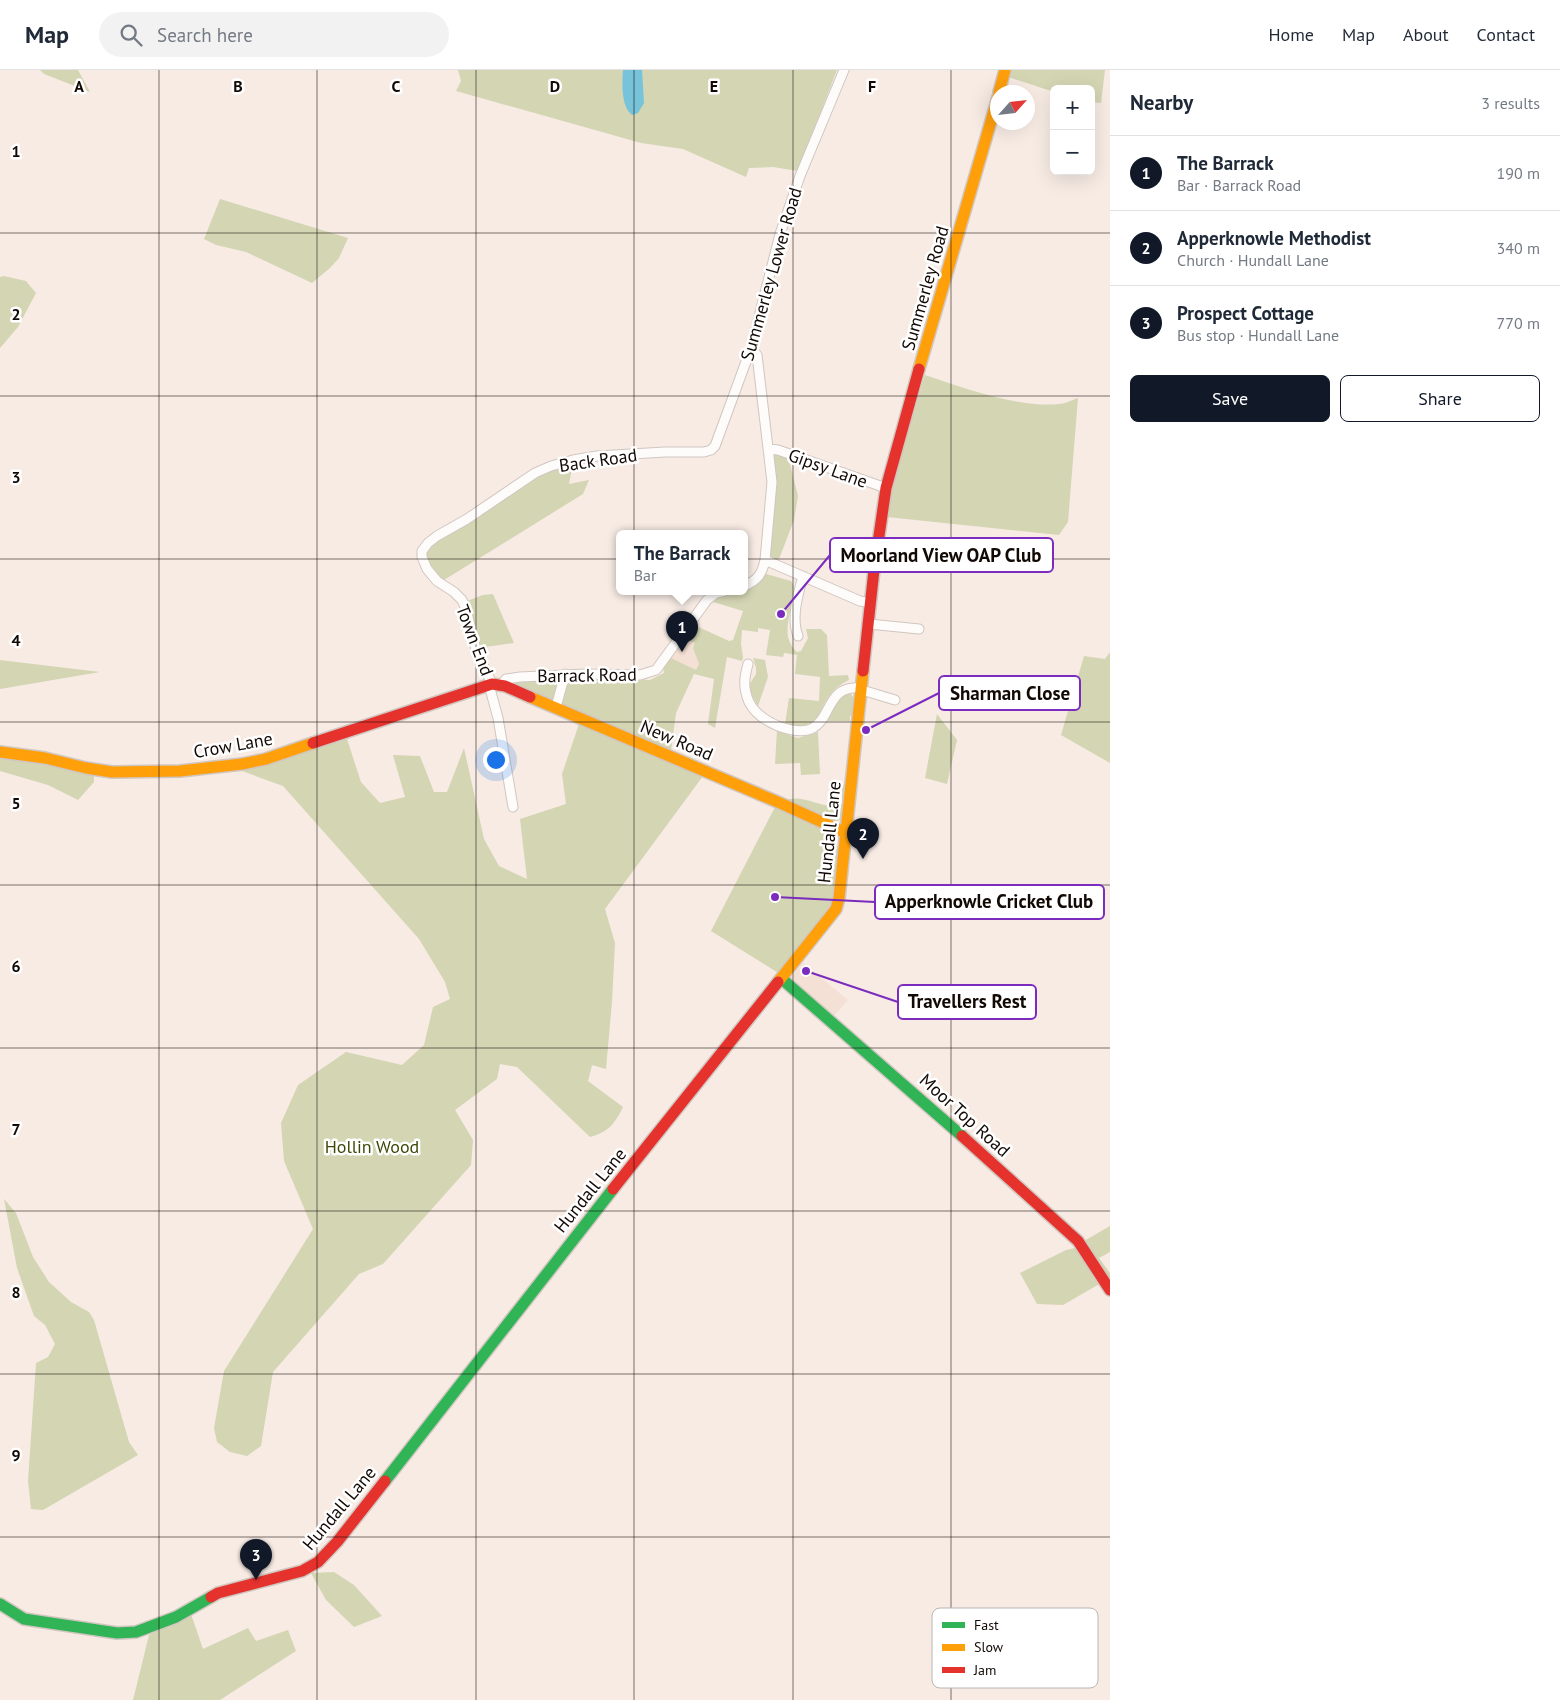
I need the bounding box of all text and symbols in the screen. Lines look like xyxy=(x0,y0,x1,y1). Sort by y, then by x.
search box xyxy=(99,12,449,57)
text: Map xyxy=(25,19,69,50)
icon: search xyxy=(117,21,145,49)
text: Search here xyxy=(157,23,253,47)
text: Home xyxy=(1268,23,1314,46)
text: Map xyxy=(1342,23,1375,46)
text: About xyxy=(1403,23,1449,46)
text: Contact xyxy=(1477,23,1535,46)
text: A xyxy=(74,76,84,96)
text: B xyxy=(233,76,243,96)
text: C xyxy=(392,76,401,96)
text: D xyxy=(550,76,560,96)
text: E xyxy=(710,76,718,96)
text: F xyxy=(868,76,876,96)
north arrow xyxy=(990,85,1035,130)
map controls xyxy=(1050,85,1095,175)
button: + xyxy=(1050,85,1095,130)
text: Nearby xyxy=(1130,89,1193,116)
text: 3 results xyxy=(1481,93,1540,113)
button: − xyxy=(1050,130,1095,175)
text: 1 xyxy=(11,141,21,161)
text: The Barrack xyxy=(1177,151,1274,175)
text: 1 xyxy=(1141,163,1151,183)
text: 190 m xyxy=(1497,163,1540,183)
text: Bar · Barrack Road xyxy=(1177,175,1301,195)
street label: Summerley Lower Road xyxy=(735,185,807,363)
street label: Summerley Road xyxy=(896,223,954,353)
text: Apperknowle Methodist xyxy=(1177,226,1371,250)
text: 2 xyxy=(1141,238,1151,258)
text: 340 m xyxy=(1497,238,1540,258)
text: Church · Hundall Lane xyxy=(1177,250,1329,270)
text: Prospect Cottage xyxy=(1177,301,1314,325)
text: 2 xyxy=(11,304,21,324)
text: 3 xyxy=(1141,313,1151,333)
text: 770 m xyxy=(1497,313,1540,333)
text: Bus stop · Hundall Lane xyxy=(1177,325,1339,345)
button: Save xyxy=(1130,375,1330,422)
button: Share xyxy=(1340,375,1540,422)
street label: Back Road xyxy=(558,443,638,477)
street label: Gipsy Lane xyxy=(785,443,871,493)
text: 3 xyxy=(11,467,21,487)
popup xyxy=(616,530,748,595)
callout: Moorland View OAP Club xyxy=(830,538,1053,572)
text: The Barrack xyxy=(634,541,730,565)
text: Moorland View OAP Club xyxy=(840,543,1042,567)
text: Bar xyxy=(634,565,656,585)
street label: Town End xyxy=(451,601,499,679)
pin: 1 xyxy=(666,611,698,652)
text: 4 xyxy=(11,630,21,650)
street label: Barrack Road xyxy=(537,663,637,687)
callout: Sharman Close xyxy=(939,676,1080,710)
text: Sharman Close xyxy=(950,681,1070,705)
street label: New Road xyxy=(637,714,717,766)
street label: Crow Lane xyxy=(192,727,274,763)
your location xyxy=(483,747,509,773)
street label: Hundall Lane xyxy=(812,780,846,884)
text: 5 xyxy=(11,793,21,813)
pin: 2 xyxy=(847,818,879,859)
callout: Apperknowle Cricket Club xyxy=(875,885,1104,919)
text: Apperknowle Cricket Club xyxy=(885,889,1093,913)
text: 6 xyxy=(11,956,21,976)
callout: Travellers Rest xyxy=(898,985,1036,1019)
text: Travellers Rest xyxy=(908,989,1027,1013)
street label: Moor Top Road xyxy=(915,1068,1015,1162)
text: 7 xyxy=(11,1119,21,1139)
park label: Hollin Wood xyxy=(325,1135,419,1158)
street label: Hundall Lane xyxy=(549,1143,631,1237)
text: 8 xyxy=(11,1282,21,1302)
text: 9 xyxy=(11,1445,21,1465)
street label: Hundall Lane xyxy=(297,1461,381,1555)
pin: 3 xyxy=(240,1539,272,1580)
legend xyxy=(932,1608,1098,1688)
text: Fast xyxy=(974,1616,999,1634)
text: Slow xyxy=(974,1638,1004,1656)
text: Jam xyxy=(973,1661,996,1679)

